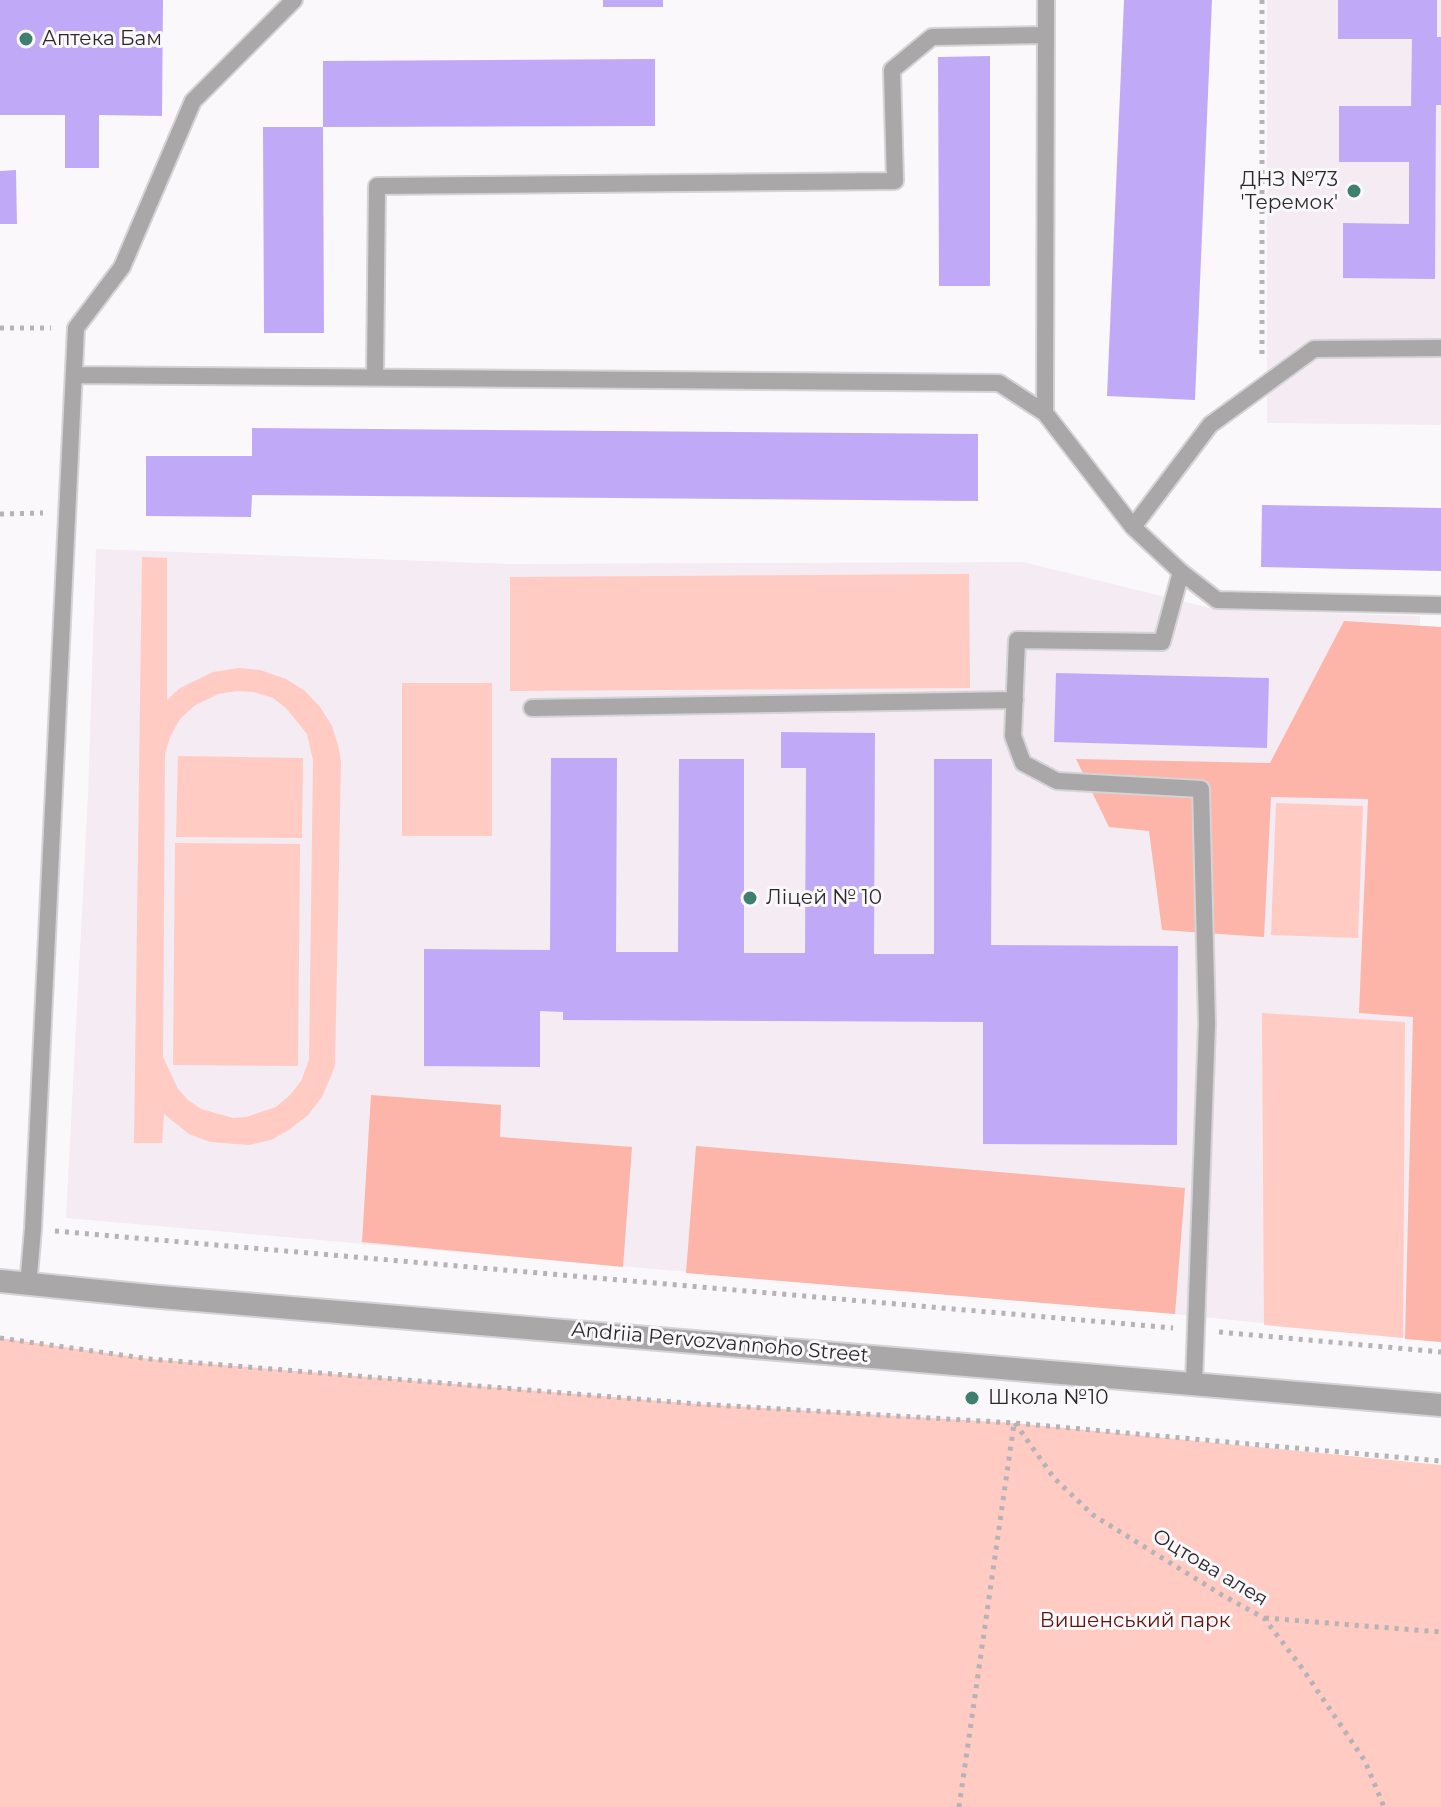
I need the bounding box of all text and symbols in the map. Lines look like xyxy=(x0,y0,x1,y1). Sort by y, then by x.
place label: Аптека Бам xyxy=(42,27,162,51)
marker: Аптека Бам xyxy=(17,30,35,48)
place label: ДНЗ №73 'Теремок' xyxy=(1240,168,1338,215)
marker: ДНЗ №73 'Теремок' xyxy=(1345,182,1363,200)
place label: Ліцей № 10 xyxy=(766,886,882,910)
marker: Ліцей № 10 xyxy=(741,889,759,907)
street label: Andriia Pervozvannoho Street xyxy=(570,1318,870,1368)
place label: Школа №10 xyxy=(988,1386,1108,1410)
marker: Школа №10 xyxy=(963,1389,981,1407)
street label: Оцтова алея xyxy=(1148,1524,1272,1612)
park label: Вишенський парк xyxy=(1040,1609,1230,1633)

